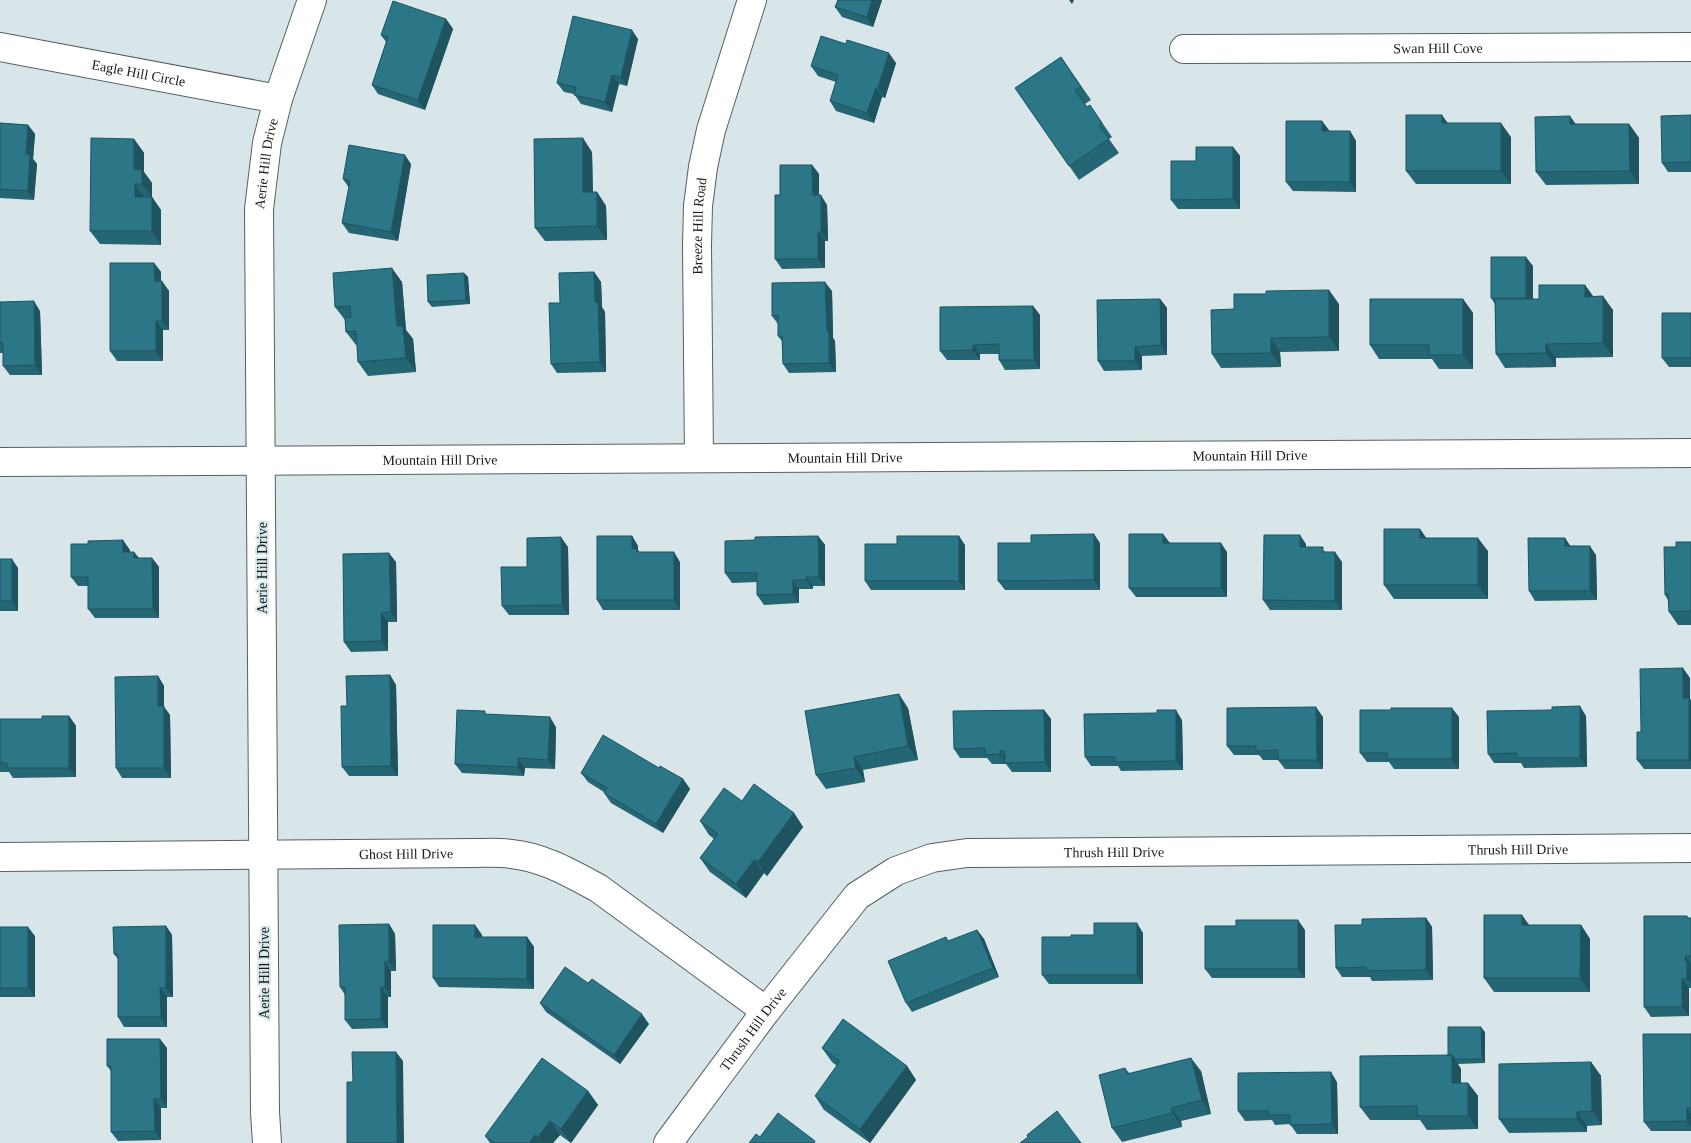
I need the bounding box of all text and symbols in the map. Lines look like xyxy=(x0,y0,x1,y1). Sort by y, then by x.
street label: Swan Hill Cove xyxy=(1393,40,1483,56)
street label: Eagle Hill Circle xyxy=(91,57,187,89)
street label: Aerie Hill Drive xyxy=(252,117,280,210)
street label: Breeze Hill Road xyxy=(689,177,709,275)
street label: Mountain Hill Drive xyxy=(1192,448,1308,463)
street label: Mountain Hill Drive xyxy=(787,450,903,465)
street label: Mountain Hill Drive xyxy=(382,452,498,467)
street label: Aerie Hill Drive xyxy=(255,522,270,614)
street label: Thrush Hill Drive xyxy=(1468,841,1568,857)
street label: Thrush Hill Drive xyxy=(1064,844,1164,860)
street label: Ghost Hill Drive xyxy=(359,846,453,861)
street label: Aerie Hill Drive xyxy=(257,927,272,1019)
street label: Thrush Hill Drive xyxy=(717,985,789,1074)

